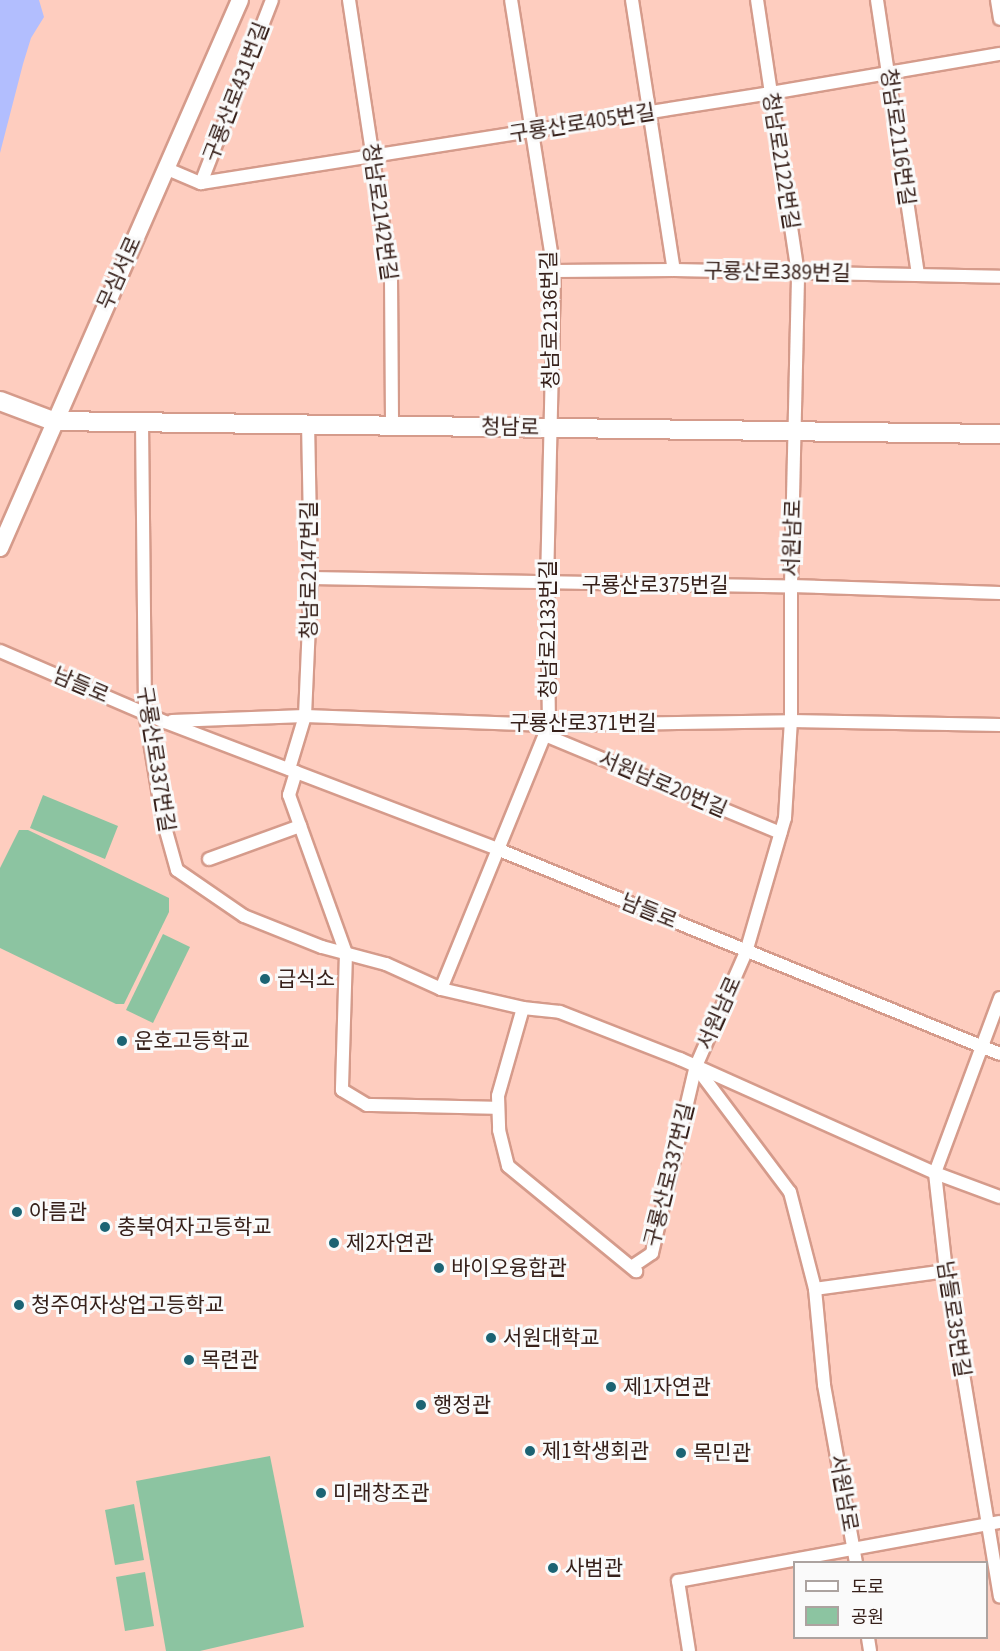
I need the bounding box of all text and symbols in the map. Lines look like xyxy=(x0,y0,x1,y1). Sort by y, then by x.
street label: 구룡산로431번길 xyxy=(198,19,274,165)
street label: 청남로2116번길 xyxy=(876,67,920,207)
street label: 청남로2122번길 xyxy=(758,91,804,231)
street label: 구룡산로405번길 xyxy=(507,99,657,147)
street label: 청남로2142번길 xyxy=(358,142,402,282)
street label: 무심서로 xyxy=(92,233,146,313)
street label: 청남로2136번길 xyxy=(536,251,564,389)
street label: 구룡산로389번길 xyxy=(703,258,851,286)
street label: 청남로 xyxy=(481,414,539,440)
street label: 서원남로 xyxy=(778,499,806,577)
street label: 청남로2147번길 xyxy=(296,501,322,639)
street label: 청남로2133번길 xyxy=(535,560,561,698)
street label: 구룡산로375번길 xyxy=(581,572,729,598)
street label: 남들로 xyxy=(49,662,113,708)
street label: 구룡산로337번길 xyxy=(132,684,180,834)
street label: 구룡산로371번길 xyxy=(509,710,657,736)
street label: 서원남로20번길 xyxy=(595,746,731,822)
street label: 남들로 xyxy=(617,888,681,934)
place label: 급식소 xyxy=(277,966,335,992)
marker: 급식소 xyxy=(258,972,272,986)
street label: 서원남로 xyxy=(692,973,746,1053)
place label: 운호고등학교 xyxy=(134,1028,250,1054)
marker: 운호고등학교 xyxy=(115,1034,129,1048)
street label: 구룡산로337번길 xyxy=(639,1101,699,1249)
place label: 아름관 xyxy=(29,1199,87,1225)
marker: 아름관 xyxy=(10,1205,24,1219)
place label: 충북여자고등학교 xyxy=(117,1214,272,1240)
marker: 충북여자고등학교 xyxy=(98,1220,112,1234)
place label: 제2자연관 xyxy=(346,1230,434,1256)
marker: 제2자연관 xyxy=(327,1236,341,1250)
place label: 바이오융합관 xyxy=(451,1255,567,1281)
street label: 남들로35번길 xyxy=(932,1259,976,1379)
marker: 바이오융합관 xyxy=(432,1261,446,1275)
place label: 청주여자상업고등학교 xyxy=(31,1292,224,1318)
marker: 청주여자상업고등학교 xyxy=(12,1298,26,1312)
place label: 서원대학교 xyxy=(503,1325,600,1351)
marker: 서원대학교 xyxy=(484,1331,498,1345)
place label: 목련관 xyxy=(201,1347,259,1373)
marker: 목련관 xyxy=(182,1353,196,1367)
place label: 제1자연관 xyxy=(623,1374,711,1400)
marker: 제1자연관 xyxy=(604,1380,618,1394)
place label: 행정관 xyxy=(433,1392,491,1418)
marker: 행정관 xyxy=(414,1398,428,1412)
place label: 제1학생회관 xyxy=(542,1438,649,1464)
place label: 목민관 xyxy=(693,1440,751,1466)
marker: 제1학생회관 xyxy=(523,1444,537,1458)
marker: 목민관 xyxy=(674,1446,688,1460)
street label: 서원남로 xyxy=(825,1453,863,1533)
place label: 미래창조관 xyxy=(333,1480,430,1506)
marker: 미래창조관 xyxy=(314,1486,328,1500)
place label: 사범관 xyxy=(565,1555,623,1581)
marker: 사범관 xyxy=(546,1561,560,1575)
legend xyxy=(793,1561,988,1639)
text: 도로 xyxy=(851,1575,884,1600)
text: 공원 xyxy=(851,1605,884,1630)

